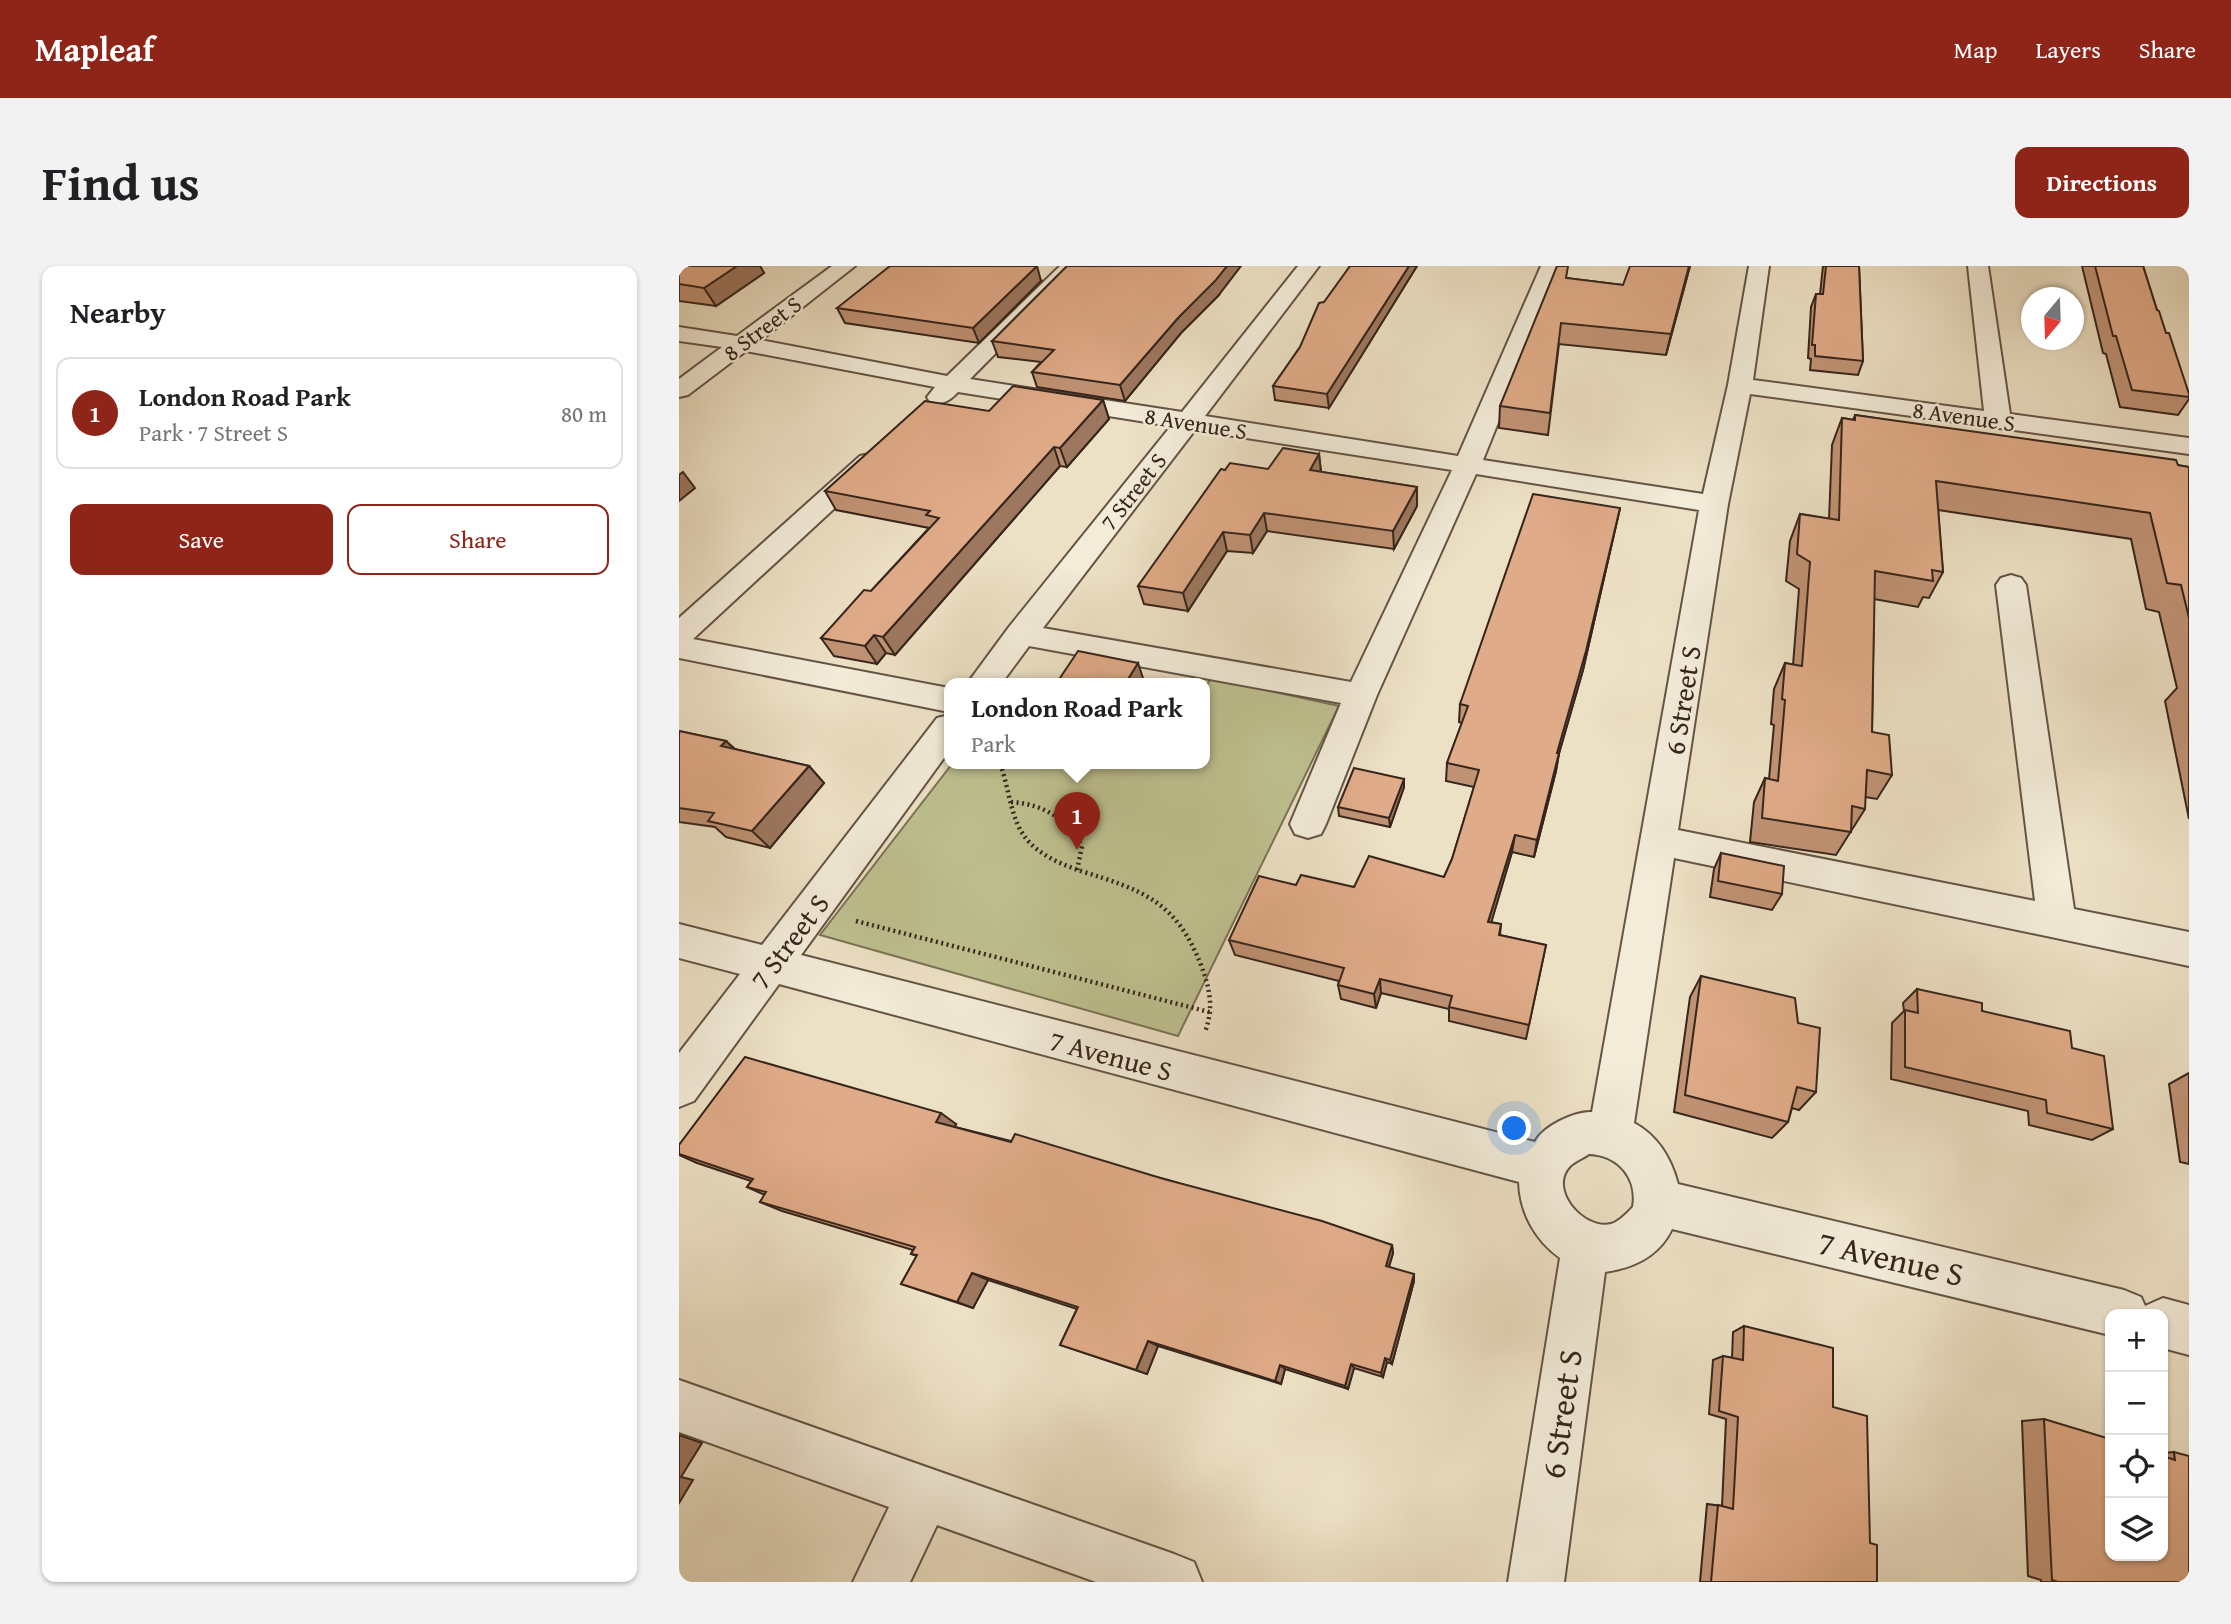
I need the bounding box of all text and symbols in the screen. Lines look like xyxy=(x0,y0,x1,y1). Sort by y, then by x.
text: Mapleaf xyxy=(35,25,154,73)
text: Map xyxy=(1954,32,1997,67)
text: Layers xyxy=(2035,32,2101,67)
text: Share xyxy=(2139,32,2196,67)
text: Find us xyxy=(42,146,200,218)
button: Directions xyxy=(2015,147,2189,218)
north arrow xyxy=(2021,287,2084,350)
street label: 8 Street S xyxy=(716,288,808,368)
text: Nearby xyxy=(70,290,166,334)
text: London Road Park xyxy=(139,377,351,416)
street label: 8 Avenue S xyxy=(1911,392,2017,440)
text: 1 xyxy=(89,397,101,430)
text: 80 m xyxy=(561,397,607,430)
street label: 8 Avenue S xyxy=(1142,399,1250,447)
text: Park · 7 Street S xyxy=(139,416,288,449)
street label: 7 Street S xyxy=(1092,445,1174,537)
button: Save xyxy=(70,504,333,575)
button: Share xyxy=(347,504,609,575)
street label: 6 Street S xyxy=(1653,642,1711,758)
popup xyxy=(944,678,1210,769)
text: London Road Park xyxy=(971,688,1183,727)
text: Park xyxy=(971,727,1016,760)
pin: 1 xyxy=(1054,792,1100,850)
street label: 7 Street S xyxy=(739,885,839,997)
street label: 7 Avenue S xyxy=(1045,1019,1177,1091)
your location xyxy=(1497,1111,1531,1145)
street label: 7 Avenue S xyxy=(1814,1218,1968,1298)
map controls xyxy=(2105,1309,2168,1561)
button: + xyxy=(2105,1309,2168,1372)
street label: 6 Street S xyxy=(1528,1346,1594,1482)
button: − xyxy=(2105,1372,2168,1435)
button: locate xyxy=(2105,1435,2168,1498)
button: layers xyxy=(2105,1498,2168,1561)

